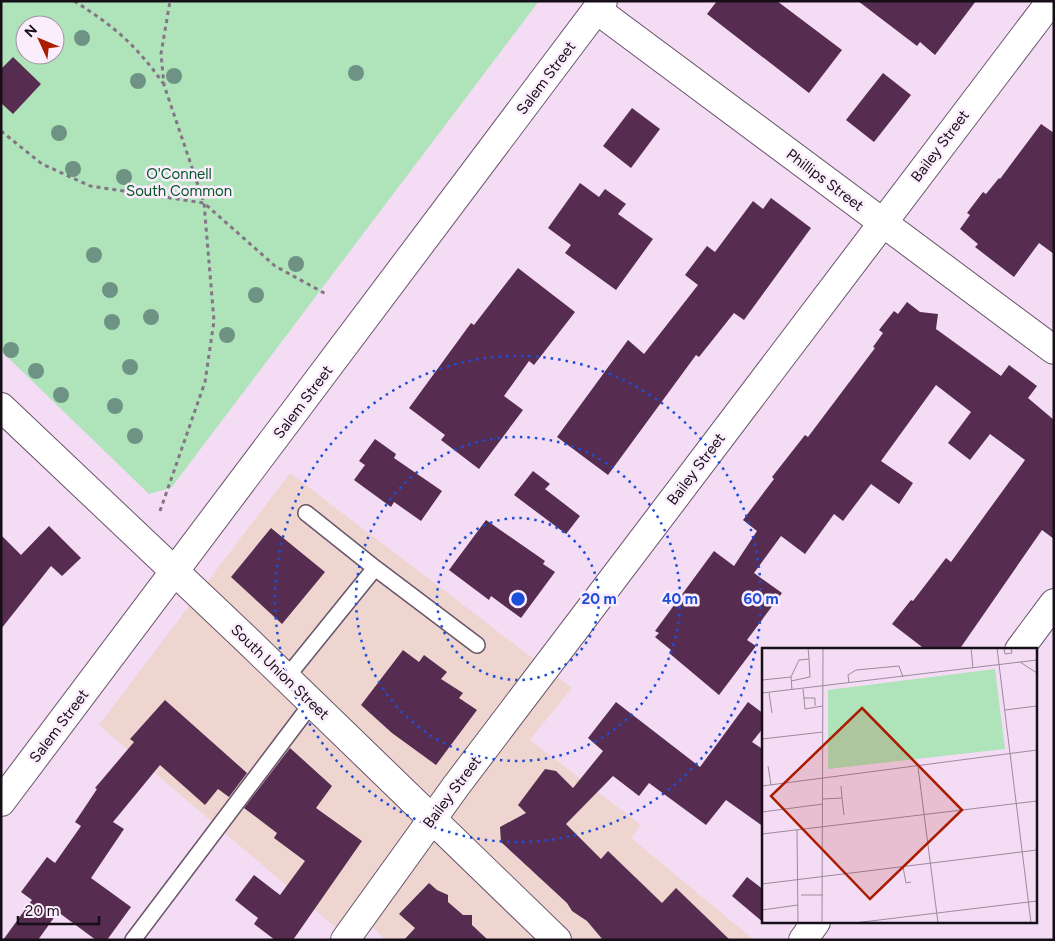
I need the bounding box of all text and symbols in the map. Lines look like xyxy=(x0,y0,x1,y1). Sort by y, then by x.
north arrow xyxy=(15,15,65,65)
text: N xyxy=(21,22,41,41)
street label: Salem Street xyxy=(513,38,580,118)
street label: Bailey Street xyxy=(907,106,973,185)
street label: Phillips Street xyxy=(783,145,867,215)
park label: O'Connell South Common xyxy=(126,165,232,200)
street label: Salem Street xyxy=(270,362,337,442)
street label: Bailey Street xyxy=(663,429,729,508)
centre of rings xyxy=(509,590,527,608)
text: 20 m xyxy=(581,590,617,608)
text: 40 m xyxy=(662,590,698,608)
text: 60 m xyxy=(743,590,779,608)
street label: South Union Street xyxy=(227,621,333,724)
inset map xyxy=(762,648,1038,924)
street label: Salem Street xyxy=(26,686,93,766)
street label: Bailey Street xyxy=(419,752,485,831)
scale bar xyxy=(18,894,99,926)
text: 20 m xyxy=(25,902,59,920)

